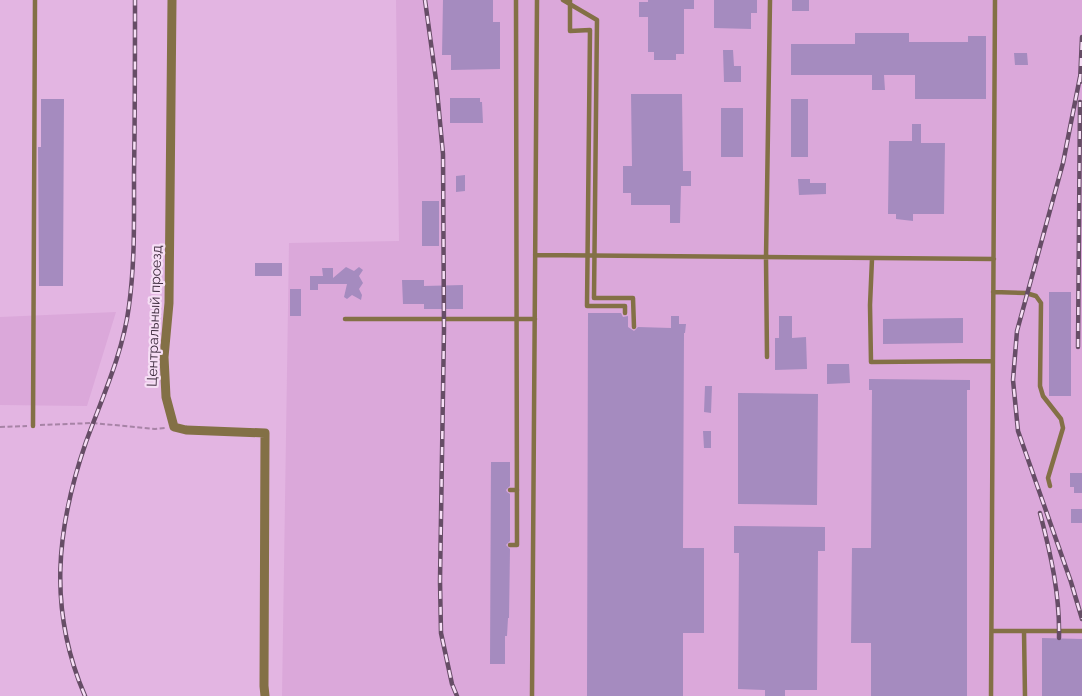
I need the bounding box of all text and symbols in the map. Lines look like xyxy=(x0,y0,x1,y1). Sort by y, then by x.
street label: Центральный проезд xyxy=(144,245,164,387)

